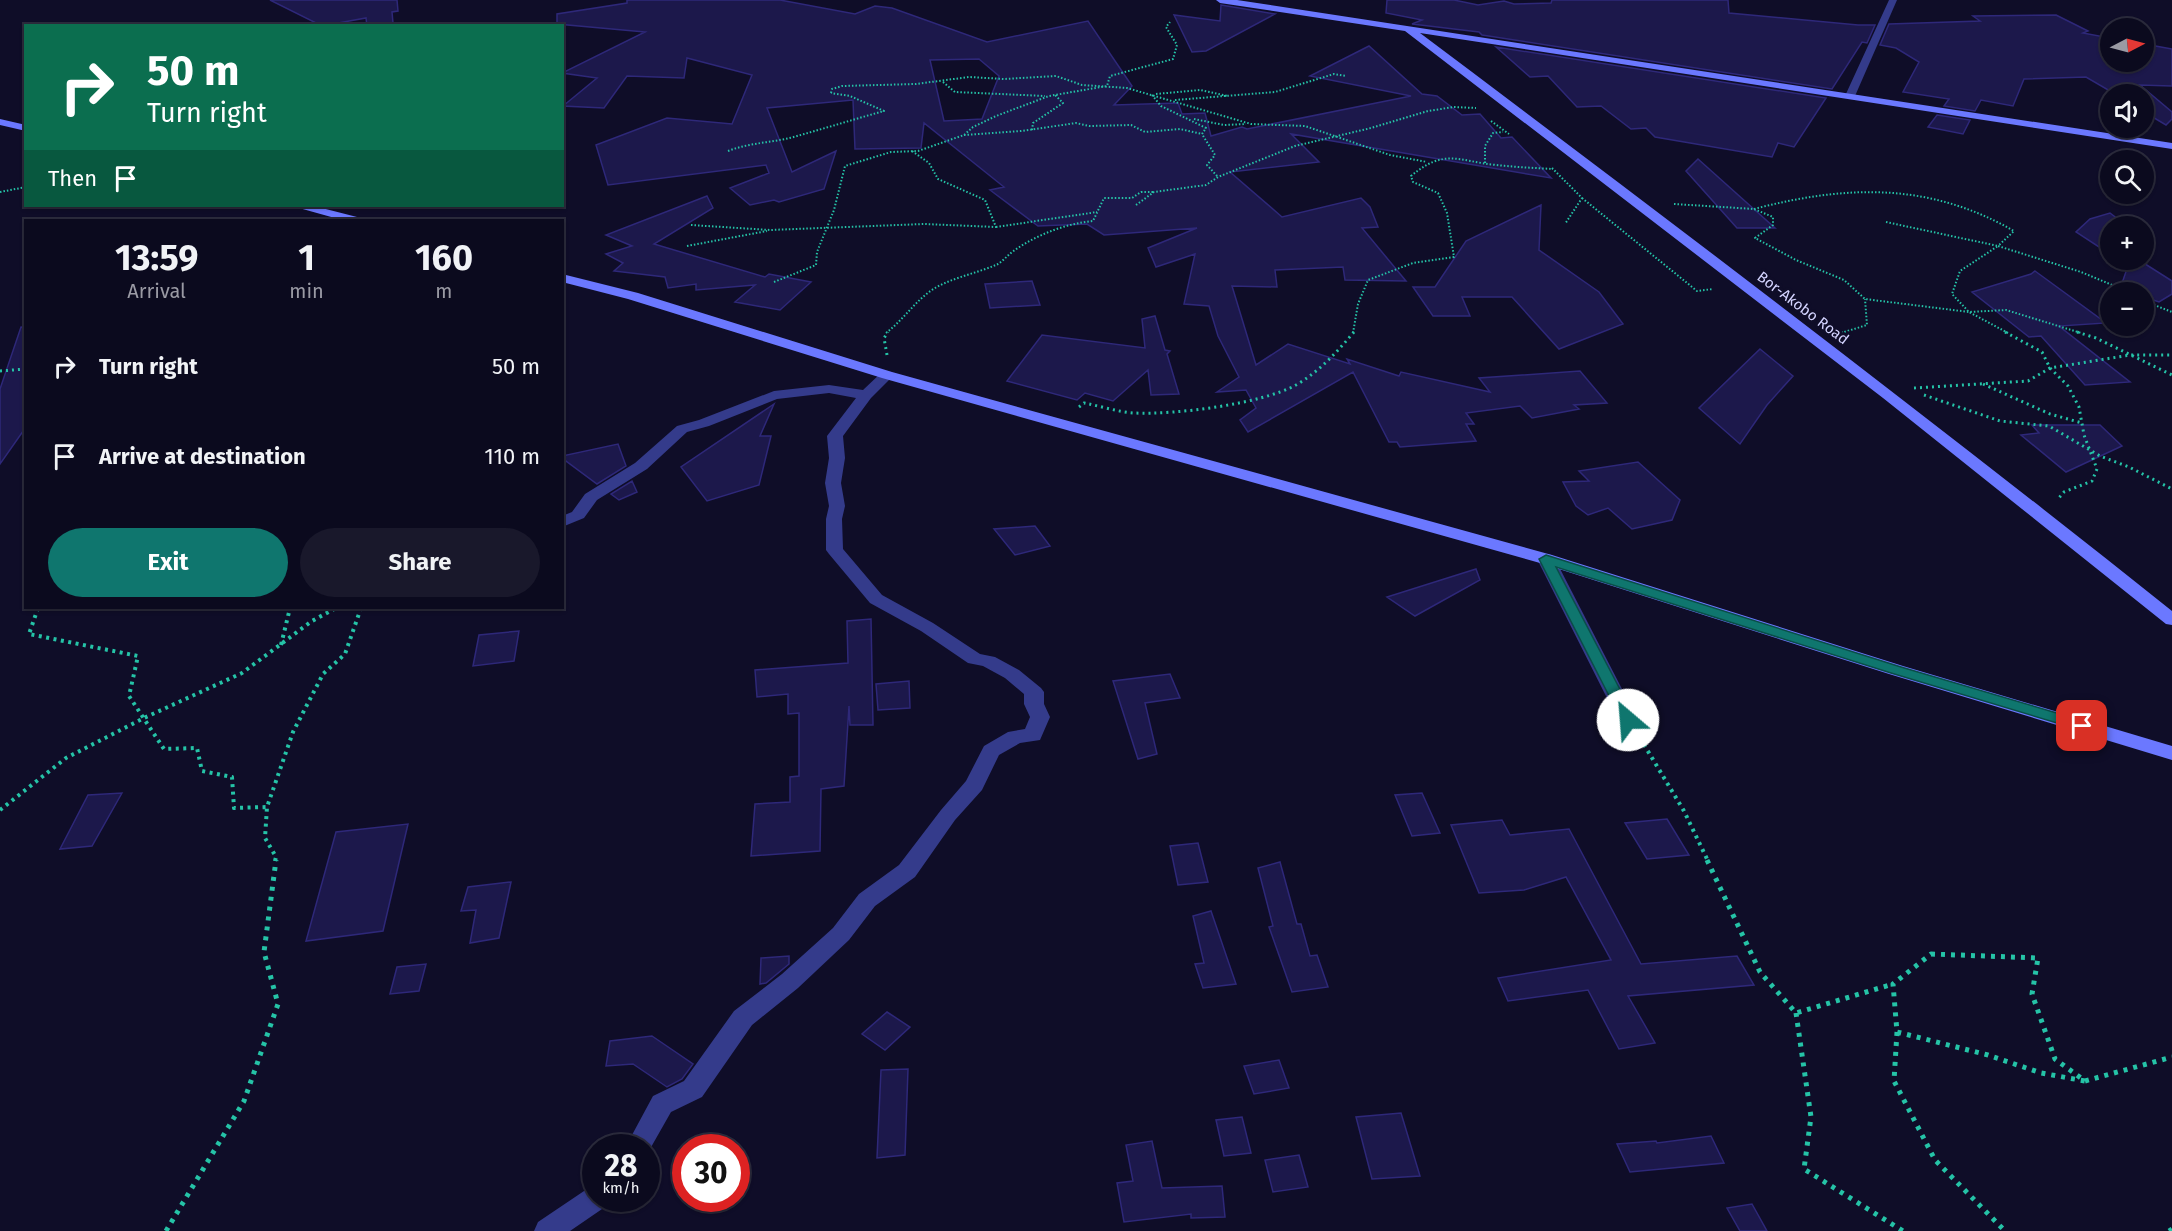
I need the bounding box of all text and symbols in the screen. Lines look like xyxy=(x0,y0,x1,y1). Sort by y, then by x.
north arrow xyxy=(2100,18,2154,72)
map controls xyxy=(2100,18,2154,336)
text: 50 m xyxy=(147,46,240,96)
icon: right xyxy=(48,48,126,126)
button: sound xyxy=(2100,84,2154,138)
text: Turn right xyxy=(147,97,267,129)
button: search xyxy=(2100,150,2154,204)
icon: arrive xyxy=(109,162,142,195)
text: Then xyxy=(48,165,97,192)
button: + xyxy=(2100,216,2154,270)
text: 13:59 xyxy=(115,236,198,280)
text: 1 xyxy=(298,236,315,280)
text: 160 xyxy=(415,236,473,280)
street label: Bor-Akobo Road xyxy=(1754,268,1852,348)
text: Arrival xyxy=(127,279,186,303)
text: min xyxy=(289,279,324,303)
text: m xyxy=(435,279,452,303)
button: − xyxy=(2100,282,2154,336)
icon: right xyxy=(48,350,81,383)
text: Turn right xyxy=(99,353,198,380)
text: 50 m xyxy=(492,353,540,380)
icon: arrive xyxy=(48,440,81,473)
text: Arrive at destination xyxy=(99,443,306,470)
text: 110 m xyxy=(484,443,540,470)
button: Exit xyxy=(48,528,288,597)
button: Share xyxy=(300,528,540,597)
position arrow xyxy=(1596,688,1660,752)
pin xyxy=(2056,700,2107,751)
icon: arrive xyxy=(2065,709,2098,742)
speed limit sign: 30 xyxy=(672,1134,750,1212)
text: 28 xyxy=(605,1148,637,1184)
text: km/h xyxy=(602,1179,640,1197)

